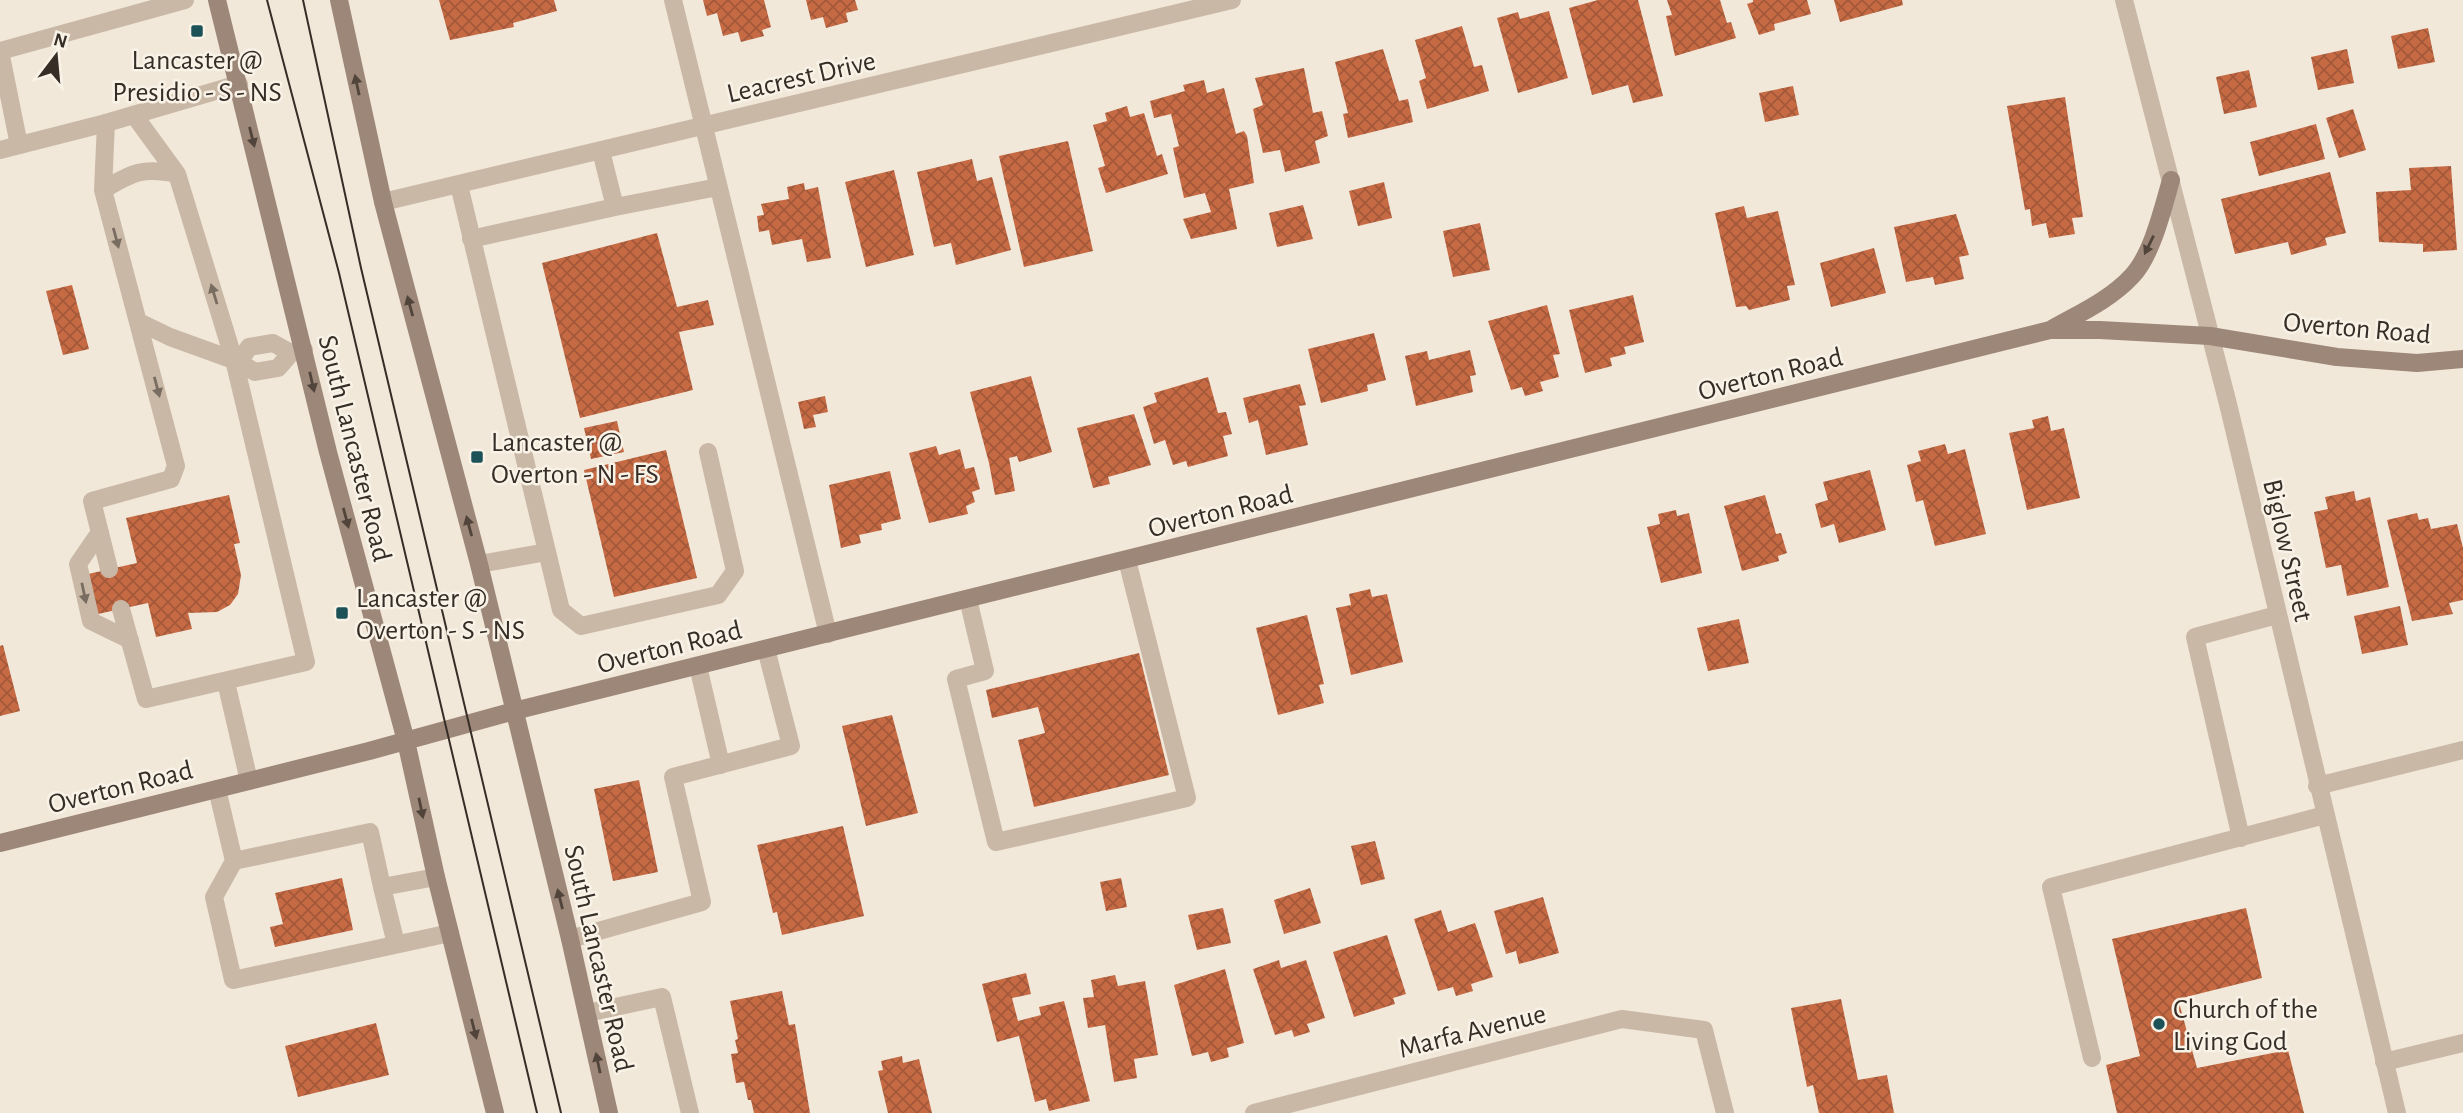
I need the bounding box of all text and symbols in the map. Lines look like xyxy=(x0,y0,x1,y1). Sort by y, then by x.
north arrow xyxy=(21,21,91,91)
marker: Lancaster @ Presidio - S - NS xyxy=(189,23,205,39)
text: N xyxy=(51,30,69,52)
place label: Lancaster @ Presidio - S - NS xyxy=(112,47,282,107)
street label: Leacrest Drive xyxy=(724,47,878,109)
one-way arrow xyxy=(351,74,362,96)
one-way arrow xyxy=(247,127,258,149)
one-way arrow xyxy=(112,228,122,249)
one-way arrow xyxy=(2143,235,2155,255)
one-way arrow xyxy=(209,284,219,305)
one-way arrow xyxy=(404,295,415,317)
street label: Overton Road xyxy=(2282,309,2432,349)
street label: South Lancaster Road xyxy=(312,332,396,565)
street label: Overton Road xyxy=(1695,343,1846,406)
one-way arrow xyxy=(306,371,317,393)
one-way arrow xyxy=(152,377,163,399)
place label: Lancaster @ Overton - N - FS xyxy=(491,429,659,489)
marker: Lancaster @ Overton - N - FS xyxy=(469,449,485,465)
street label: Biglow Street xyxy=(2257,477,2317,624)
street label: Overton Road xyxy=(1145,480,1296,543)
one-way arrow xyxy=(341,507,352,529)
one-way arrow xyxy=(463,515,473,536)
one-way arrow xyxy=(79,582,90,604)
place label: Lancaster @ Overton - S - NS xyxy=(356,585,525,645)
marker: Lancaster @ Overton - S - NS xyxy=(334,605,350,621)
street label: Overton Road xyxy=(594,616,745,679)
street label: Overton Road xyxy=(45,756,196,819)
one-way arrow xyxy=(416,797,427,819)
street label: South Lancaster Road xyxy=(558,842,638,1075)
one-way arrow xyxy=(554,887,565,909)
place label: Church of the Living God xyxy=(2173,996,2318,1056)
street label: Marfa Avenue xyxy=(1396,1000,1549,1064)
marker: Church of the Living God xyxy=(2151,1016,2167,1032)
one-way arrow xyxy=(469,1018,480,1040)
one-way arrow xyxy=(592,1052,603,1074)

